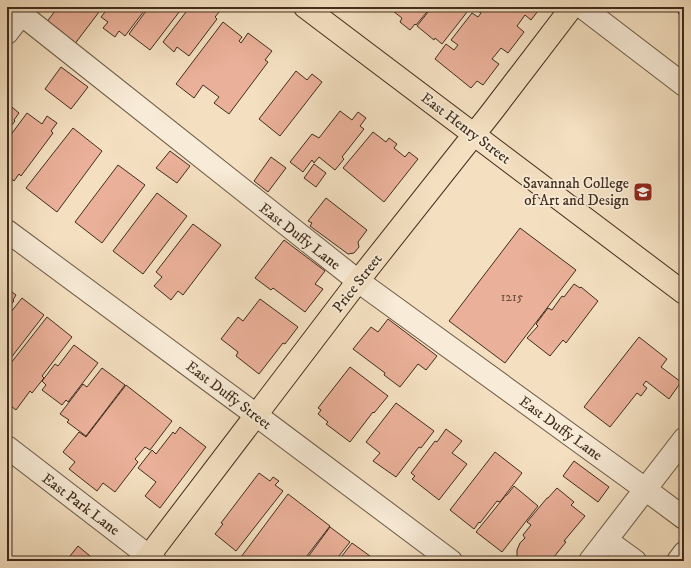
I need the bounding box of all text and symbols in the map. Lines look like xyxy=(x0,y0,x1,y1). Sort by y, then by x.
street label: East Henry Street xyxy=(417,88,515,169)
place label: Savannah College of Art and Design xyxy=(523,174,629,210)
school or university icon: Savannah College of Art and Design xyxy=(632,181,654,203)
street label: East Duffy Lane xyxy=(255,199,344,274)
street label: Price Street xyxy=(329,250,386,317)
house number: 1215 xyxy=(501,289,524,305)
street label: East Duffy Street xyxy=(182,357,276,434)
street label: East Duffy Lane xyxy=(515,392,606,465)
street label: East Park Lane xyxy=(38,469,123,540)

